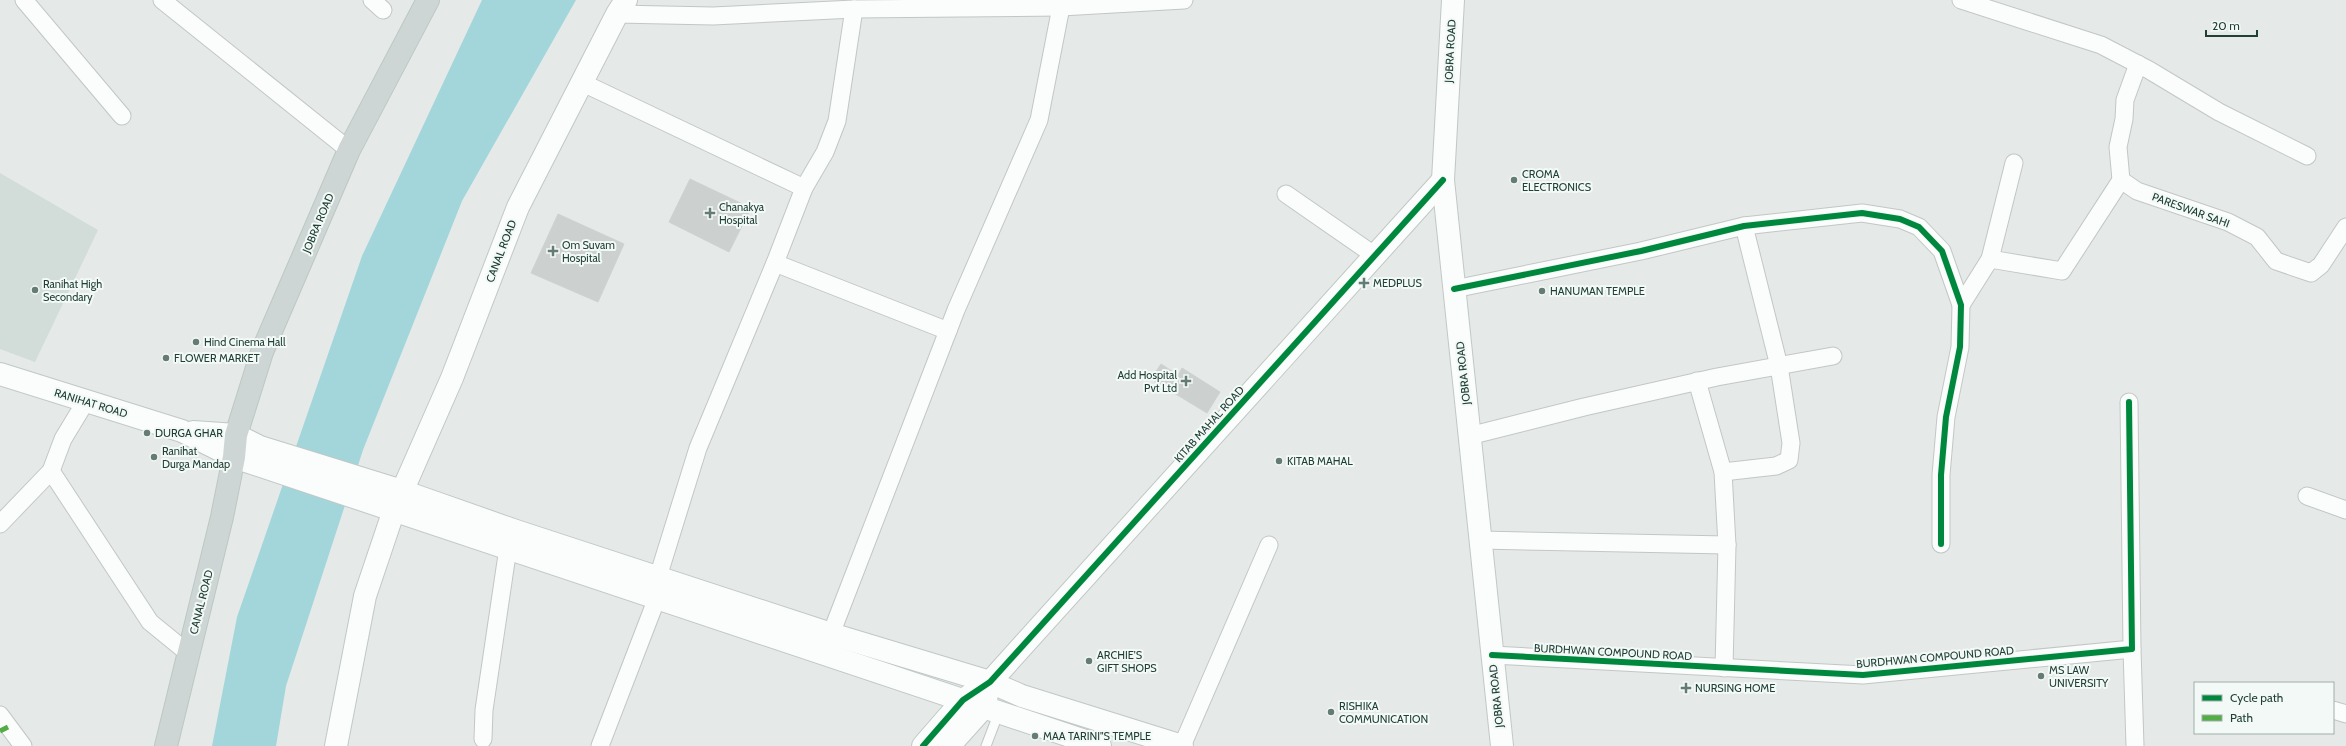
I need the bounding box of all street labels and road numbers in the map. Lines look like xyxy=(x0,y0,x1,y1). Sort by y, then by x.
street label: JOBRA ROAD xyxy=(1441,19,1459,84)
street label: PARESWAR SAHI xyxy=(2150,189,2232,231)
street label: JOBRA ROAD xyxy=(299,191,337,256)
street label: CANAL ROAD xyxy=(483,218,519,284)
street label: JOBRA ROAD xyxy=(1453,341,1473,406)
street label: KITAB MAHAL ROAD xyxy=(1171,383,1247,465)
street label: RANIHAT ROAD xyxy=(53,385,129,421)
street label: CANAL ROAD xyxy=(186,568,216,636)
street label: BURDHWAN COMPOUND ROAD xyxy=(1533,641,1693,663)
street label: BURDHWAN COMPOUND ROAD xyxy=(1855,643,2015,671)
street label: JOBRA ROAD xyxy=(1486,664,1506,729)

